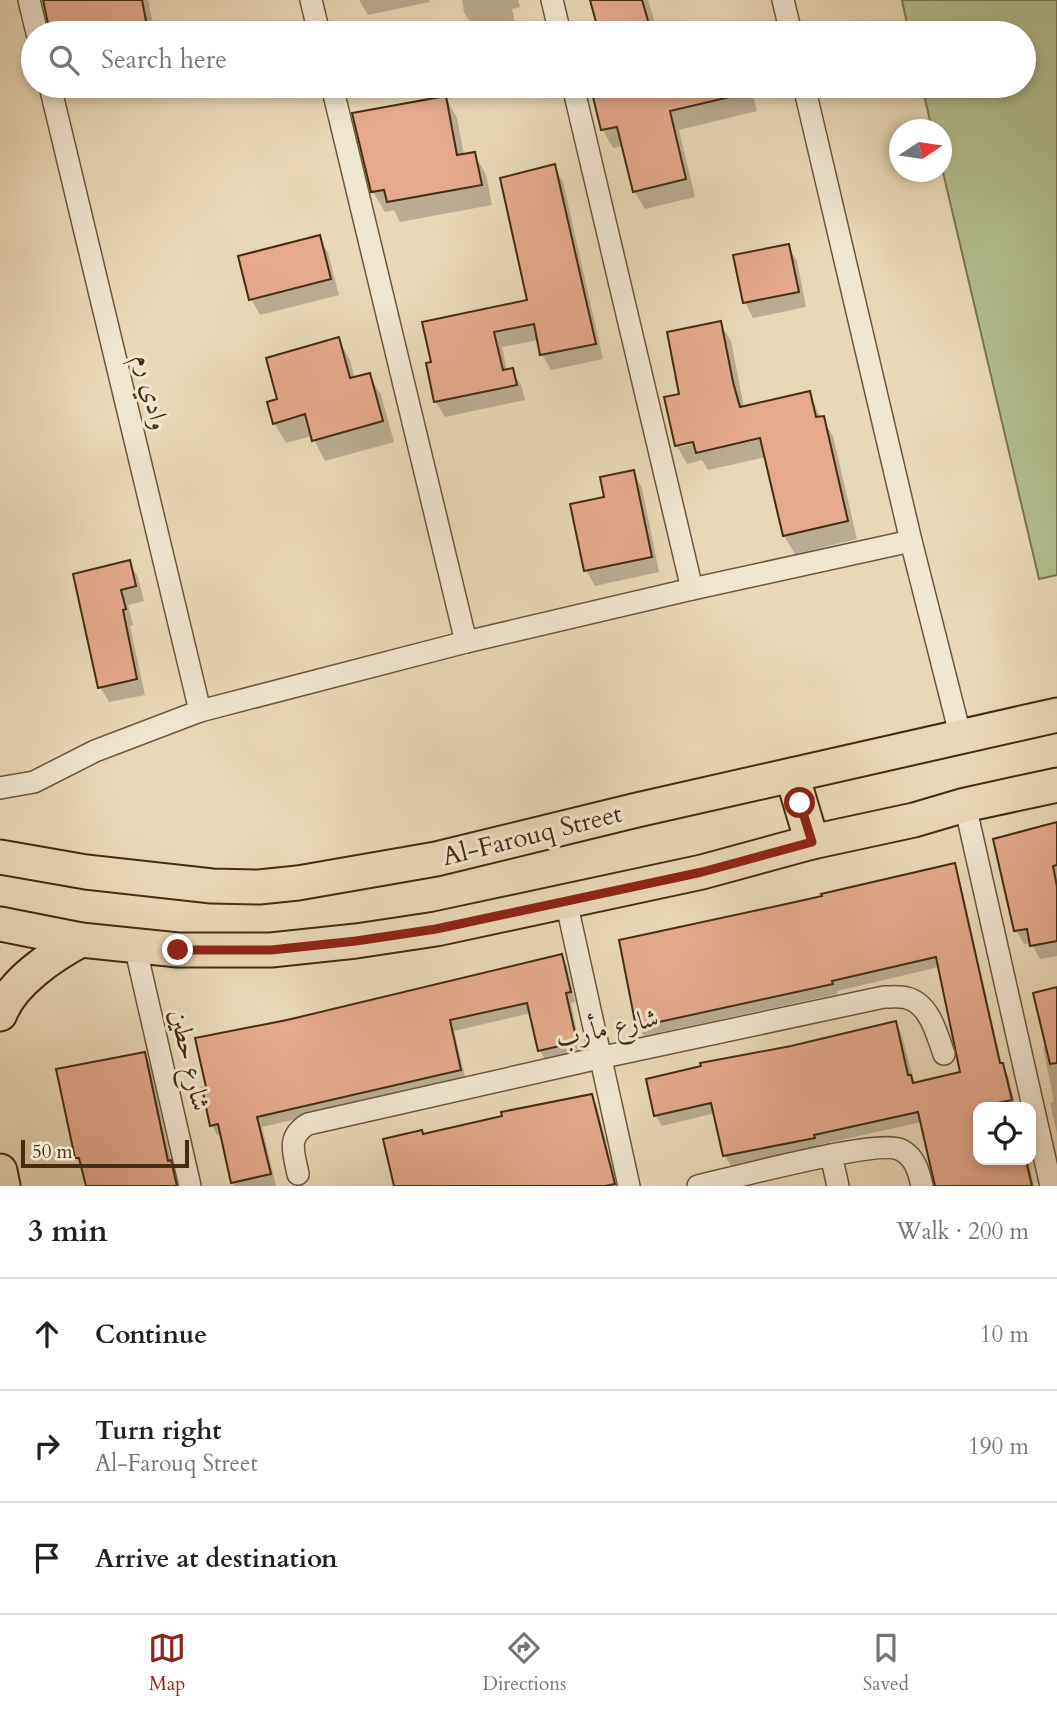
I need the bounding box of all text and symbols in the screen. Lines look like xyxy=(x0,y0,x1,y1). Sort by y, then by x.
search box xyxy=(21,21,1036,98)
icon: search xyxy=(45,41,83,79)
text: Search here xyxy=(101,42,227,77)
north arrow xyxy=(889,119,952,182)
street label: وادي رم xyxy=(121,351,178,434)
route start xyxy=(784,787,815,818)
street label: Al-Farouq Street xyxy=(438,796,626,874)
route end xyxy=(162,934,193,965)
street label: شارع مأرب xyxy=(552,999,662,1060)
street label: شارع حطين xyxy=(157,1006,219,1115)
map controls xyxy=(973,1102,1036,1165)
button: locate xyxy=(973,1102,1036,1165)
scale bar xyxy=(21,1137,189,1169)
text: 50 m xyxy=(32,1139,73,1165)
text: 3 min xyxy=(28,1211,108,1252)
text: Walk · 200 m xyxy=(896,1216,1029,1247)
icon: ahead xyxy=(28,1315,66,1353)
text: Continue xyxy=(95,1317,207,1352)
text: 10 m xyxy=(980,1319,1029,1350)
text: Turn right xyxy=(95,1413,222,1448)
icon: right xyxy=(28,1427,66,1465)
text: 190 m xyxy=(968,1431,1029,1462)
text: Al-Farouq Street xyxy=(95,1448,258,1479)
icon: arrive xyxy=(28,1539,66,1577)
text: Arrive at destination xyxy=(95,1541,338,1576)
tab: Map xyxy=(148,1629,186,1697)
tab: Directions xyxy=(483,1629,566,1697)
tab: Saved xyxy=(863,1629,909,1697)

